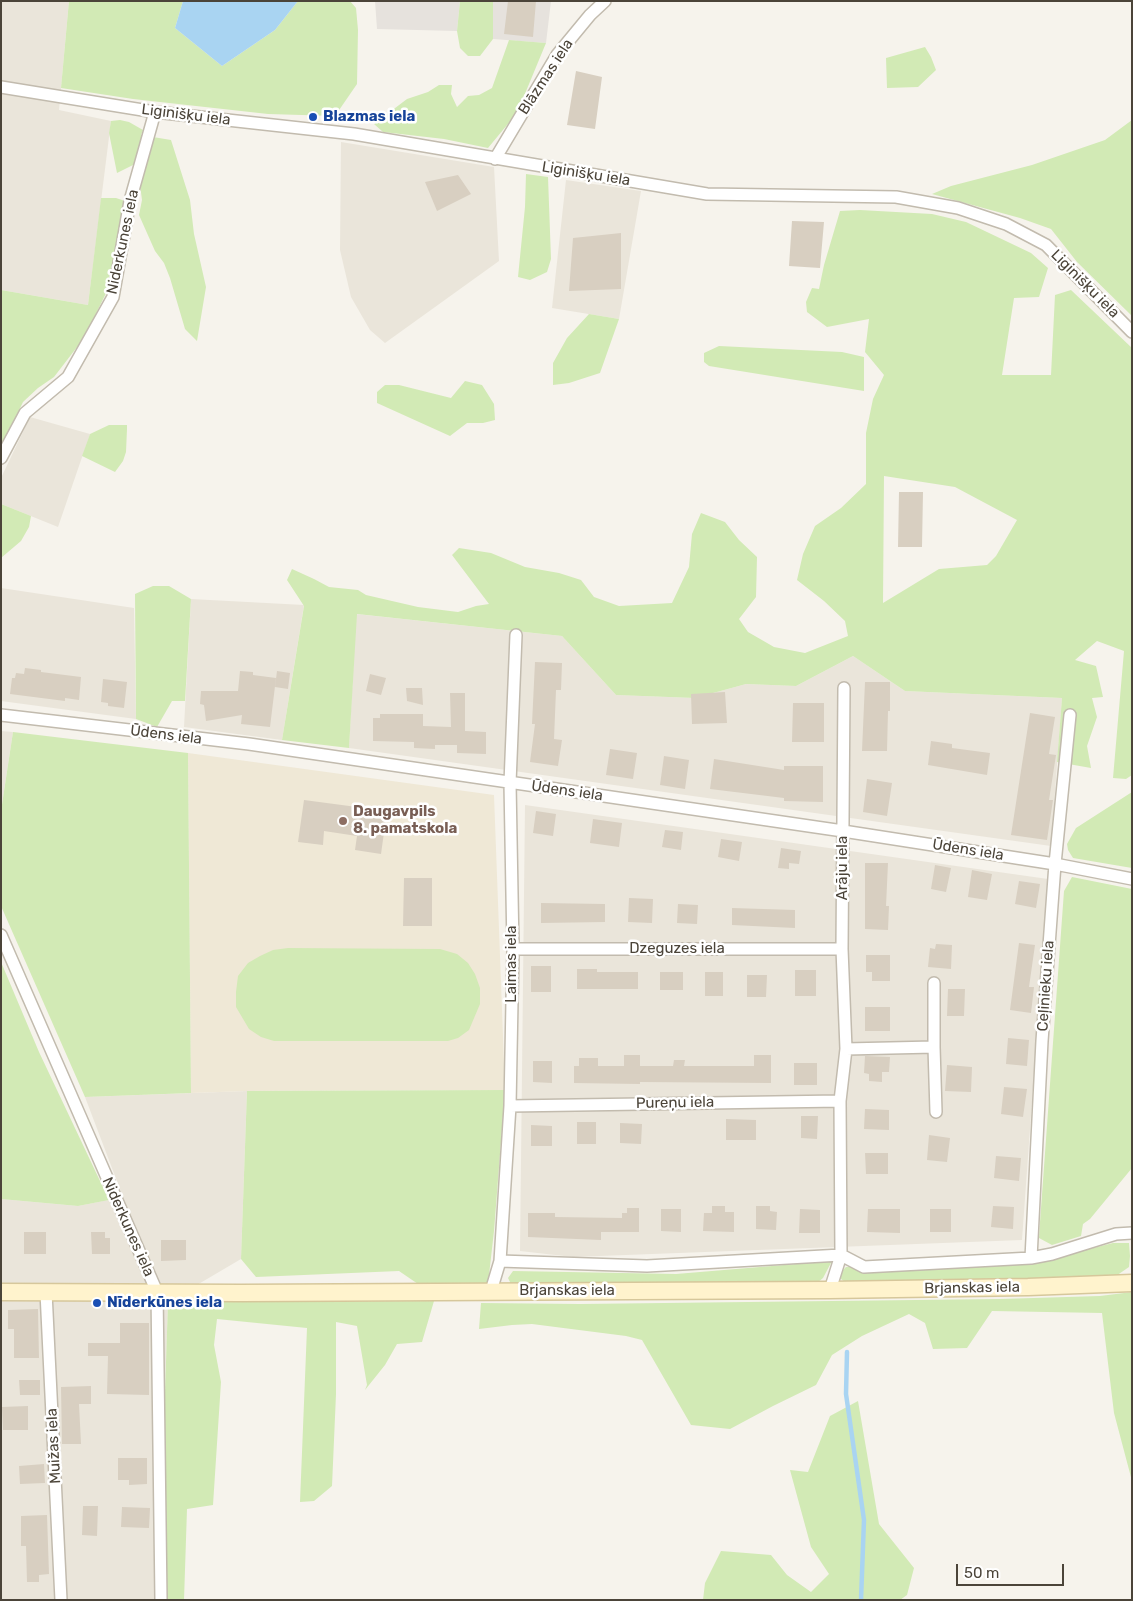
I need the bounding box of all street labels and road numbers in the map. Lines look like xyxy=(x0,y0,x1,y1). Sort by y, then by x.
street label: Blāzmas iela xyxy=(515,36,577,118)
street label: Liginišķu iela xyxy=(141,101,231,129)
street label: Liginišķu iela xyxy=(540,158,632,190)
street label: Niderkunes iela xyxy=(103,188,143,296)
street label: Liginišķu iela xyxy=(1047,246,1123,322)
street label: Ūdens iela xyxy=(129,722,203,748)
street label: Ūdens iela xyxy=(530,777,604,805)
street label: Ūdens iela xyxy=(931,835,1005,865)
street label: Arāju iela xyxy=(834,836,852,900)
street label: Laimas iela xyxy=(503,925,521,1003)
street label: Dzeguzes iela xyxy=(629,940,725,958)
street label: Ceļinieku iela xyxy=(1034,940,1058,1032)
street label: Pureņu iela xyxy=(636,1093,714,1113)
street label: Niderkunes iela xyxy=(98,1175,158,1279)
street label: Brjanskas iela xyxy=(924,1278,1020,1298)
street label: Brjanskas iela xyxy=(519,1282,615,1300)
street label: Muižas iela xyxy=(43,1408,65,1484)

